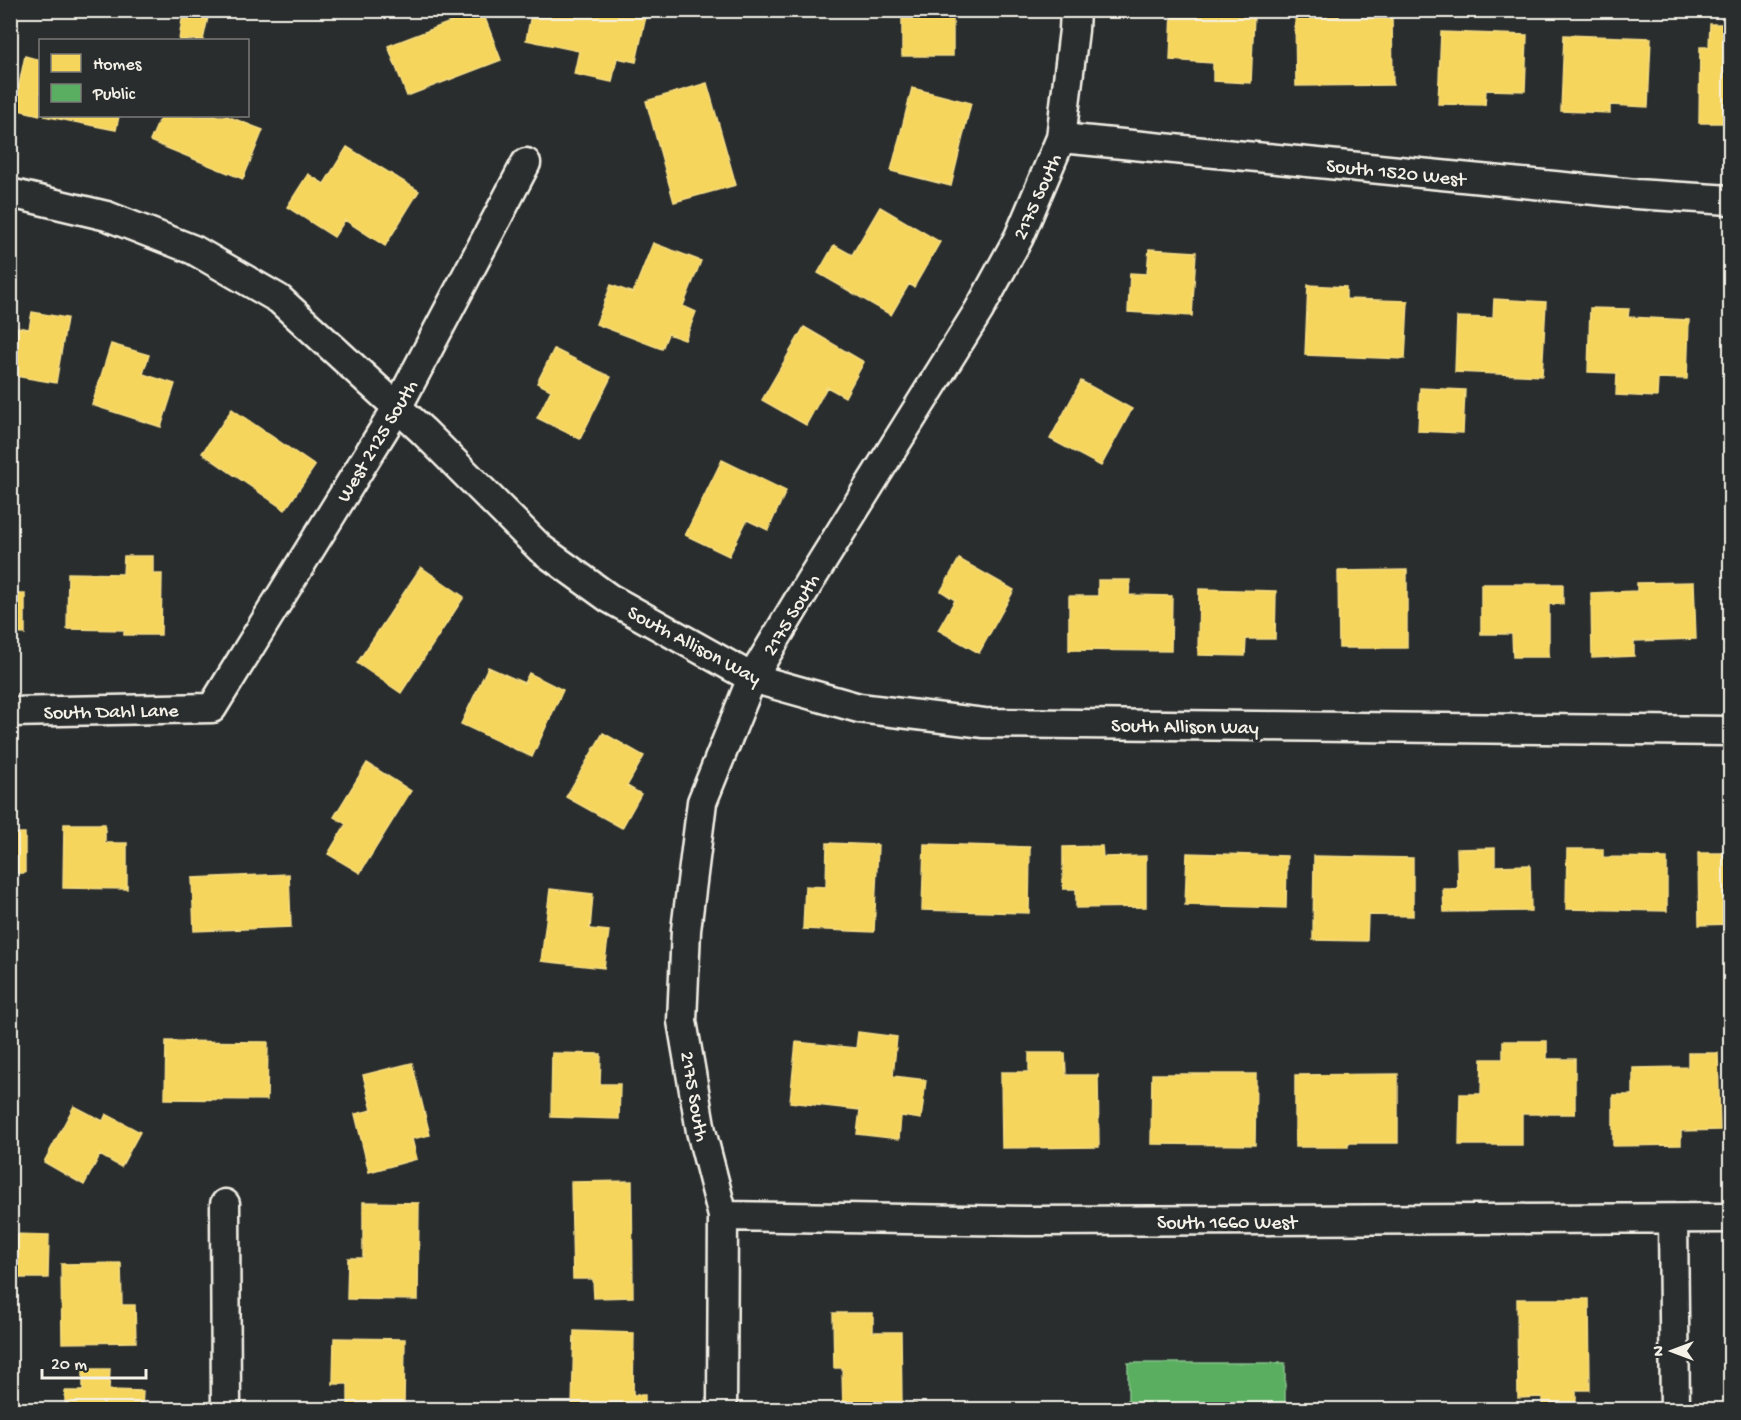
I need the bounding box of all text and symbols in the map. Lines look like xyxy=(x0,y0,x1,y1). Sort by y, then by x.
legend xyxy=(39,39,249,117)
text: Homes xyxy=(93,55,143,76)
text: Public xyxy=(92,85,136,106)
street label: 2175 South xyxy=(1010,151,1068,244)
street label: South 1520 West xyxy=(1325,156,1468,193)
street label: West 2125 South xyxy=(333,376,425,507)
street label: 2175 South xyxy=(760,570,827,661)
street label: South Allison Way xyxy=(623,602,764,692)
street label: South Dahl Lane xyxy=(43,701,179,726)
street label: South Allison Way xyxy=(1111,716,1259,741)
street label: 2175 South xyxy=(673,1050,712,1144)
street label: South 1660 West xyxy=(1157,1213,1299,1236)
north arrow xyxy=(1642,1321,1702,1381)
scale bar xyxy=(42,1342,146,1380)
text: N xyxy=(1651,1345,1670,1356)
text: 20 m xyxy=(51,1355,87,1376)

